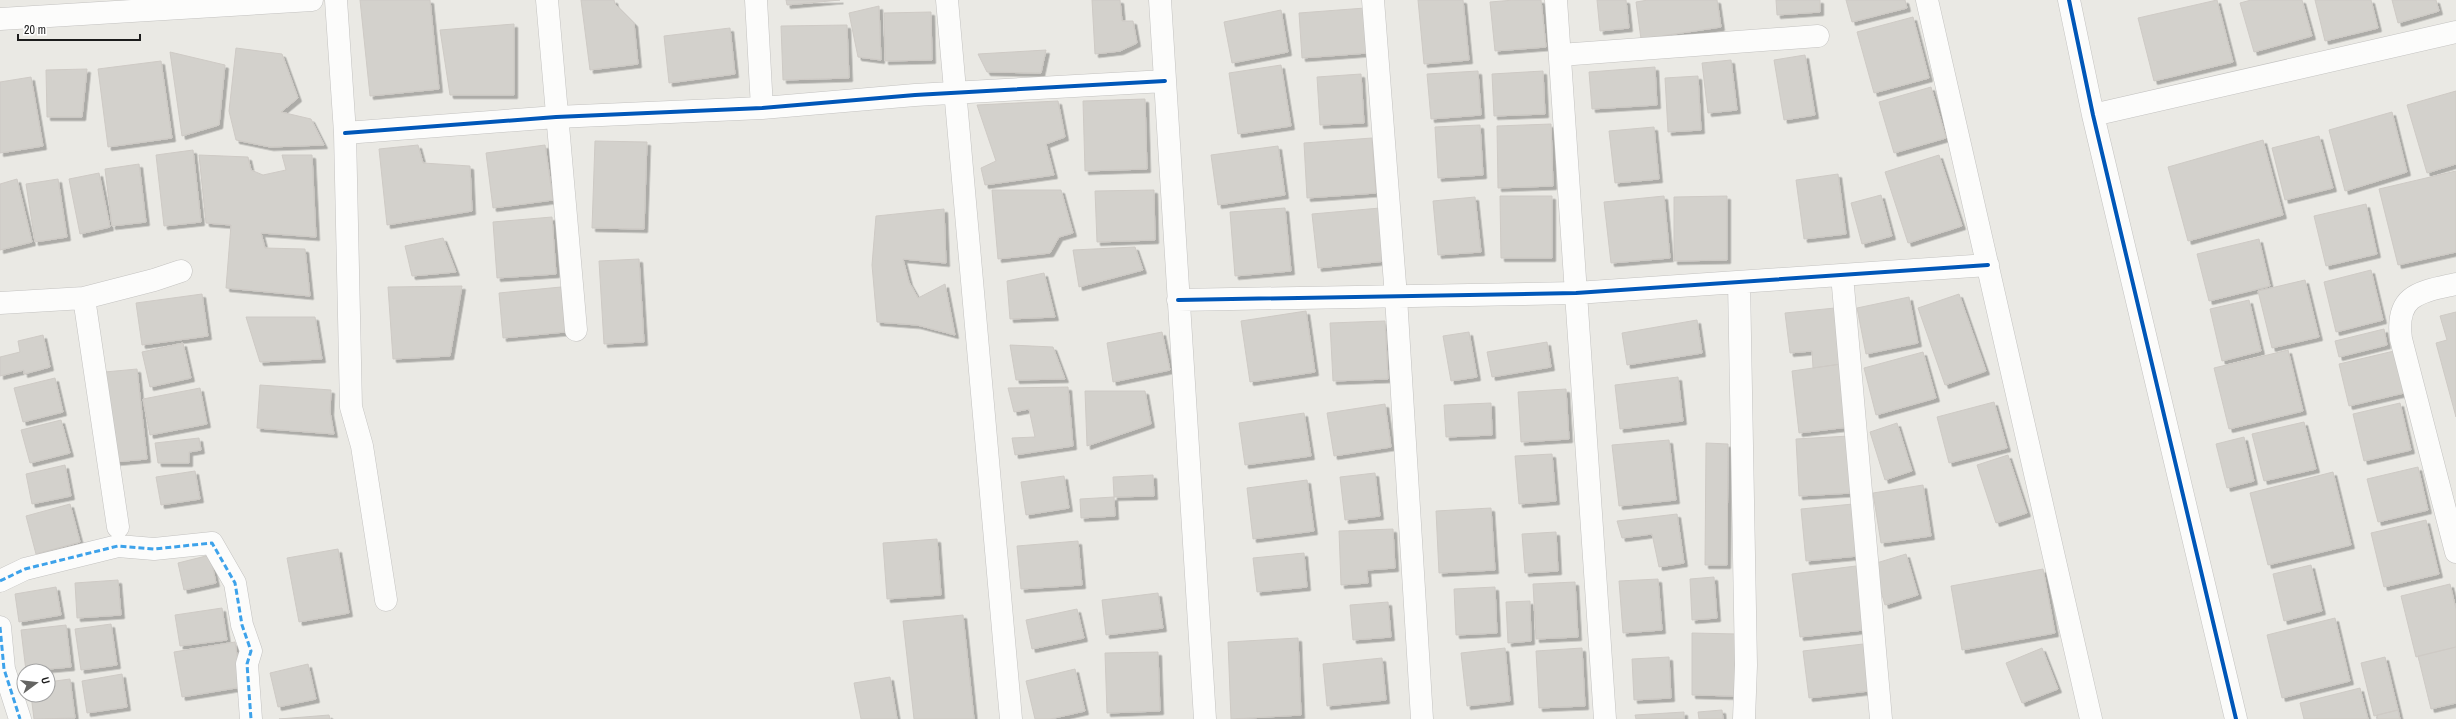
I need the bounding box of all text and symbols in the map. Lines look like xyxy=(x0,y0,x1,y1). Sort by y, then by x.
scale bar xyxy=(18,16,140,42)
text: 20 m xyxy=(24,22,46,38)
north arrow xyxy=(16,663,56,703)
text: U xyxy=(38,675,53,685)

